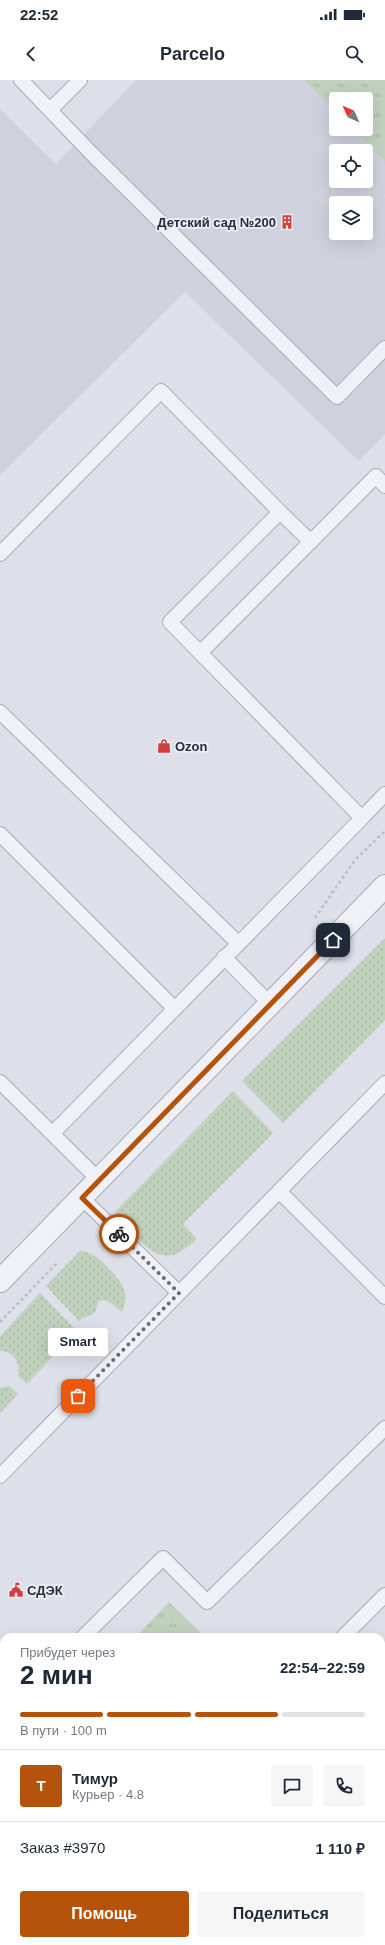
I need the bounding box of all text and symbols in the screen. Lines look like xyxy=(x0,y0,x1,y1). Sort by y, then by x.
text: 22:52 xyxy=(20,6,58,23)
icon: back xyxy=(20,43,42,65)
icon: search xyxy=(343,43,365,65)
text: Parcelo xyxy=(160,44,225,64)
north arrow xyxy=(329,92,373,136)
map controls xyxy=(329,92,373,240)
button: locate xyxy=(329,144,373,188)
button: layers xyxy=(329,196,373,240)
building icon: Детский сад №200 xyxy=(279,214,295,230)
place label: Детский сад №200 xyxy=(157,215,276,230)
shop icon: Ozon xyxy=(156,738,172,754)
place label: Ozon xyxy=(175,739,208,754)
pin xyxy=(316,923,350,957)
icon: home xyxy=(322,929,344,951)
courier xyxy=(99,1214,139,1254)
icon: bike xyxy=(108,1223,130,1245)
callout: Smart xyxy=(48,1328,108,1356)
text: Smart xyxy=(60,1334,96,1349)
pin xyxy=(61,1379,95,1413)
icon: bag xyxy=(67,1385,89,1407)
public building icon: СДЭК xyxy=(8,1582,24,1598)
place label: СДЭК xyxy=(27,1583,63,1598)
text: Прибудет через xyxy=(20,1645,115,1660)
text: 22:54–22:59 xyxy=(280,1659,365,1676)
text: 2 мин xyxy=(20,1660,93,1690)
text: В пути · 100 m xyxy=(20,1723,107,1738)
button: chat xyxy=(271,1765,313,1807)
button: phone xyxy=(323,1765,365,1807)
text: Тимур xyxy=(72,1770,118,1787)
text: Т xyxy=(36,1777,46,1794)
text: Курьер · 4.8 xyxy=(72,1787,144,1802)
text: Заказ #3970 xyxy=(20,1839,105,1856)
text: 1 110 ₽ xyxy=(315,1840,365,1857)
button: Помощь xyxy=(20,1891,189,1937)
button: Поделиться xyxy=(197,1891,365,1937)

